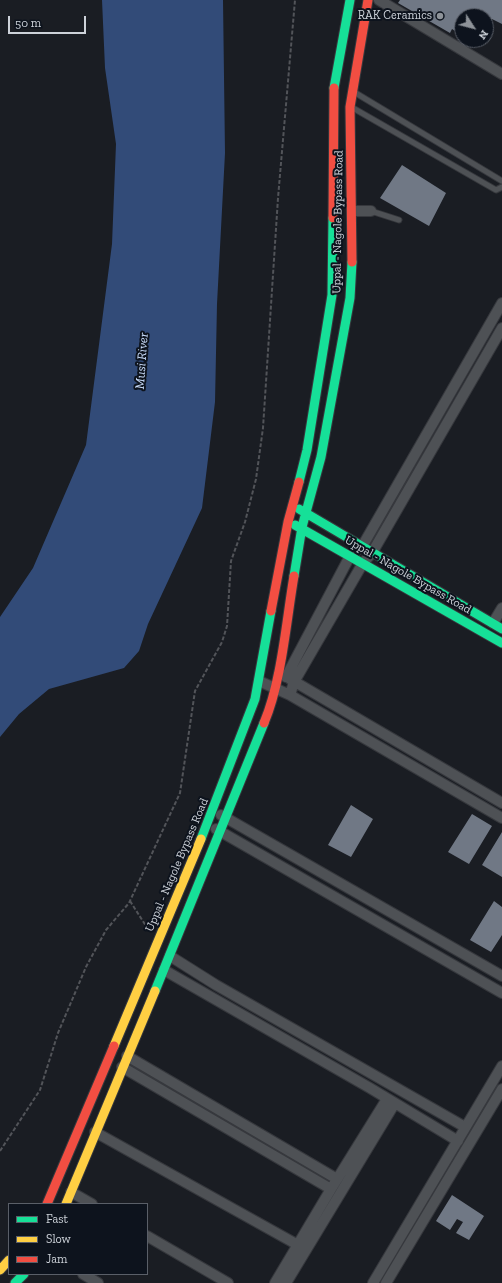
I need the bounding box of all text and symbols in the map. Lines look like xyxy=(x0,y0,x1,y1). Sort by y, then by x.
scale bar xyxy=(10,8,88,34)
north arrow xyxy=(454,8,494,48)
place label: RAK Ceramics xyxy=(358,9,432,23)
marker: RAK Ceramics xyxy=(435,11,445,21)
text: 50 m xyxy=(15,16,41,30)
text: N xyxy=(476,28,491,42)
street label: Uppal - Nagole Bypass Road xyxy=(330,150,346,294)
water label: Musi River xyxy=(132,332,152,390)
street label: Uppal - Nagole Bypass Road xyxy=(342,533,474,617)
street label: Uppal - Nagole Bypass Road xyxy=(142,796,212,934)
legend xyxy=(8,1203,148,1275)
text: Fast xyxy=(46,1212,68,1226)
text: Slow xyxy=(46,1232,71,1246)
text: Jam xyxy=(46,1252,67,1266)

